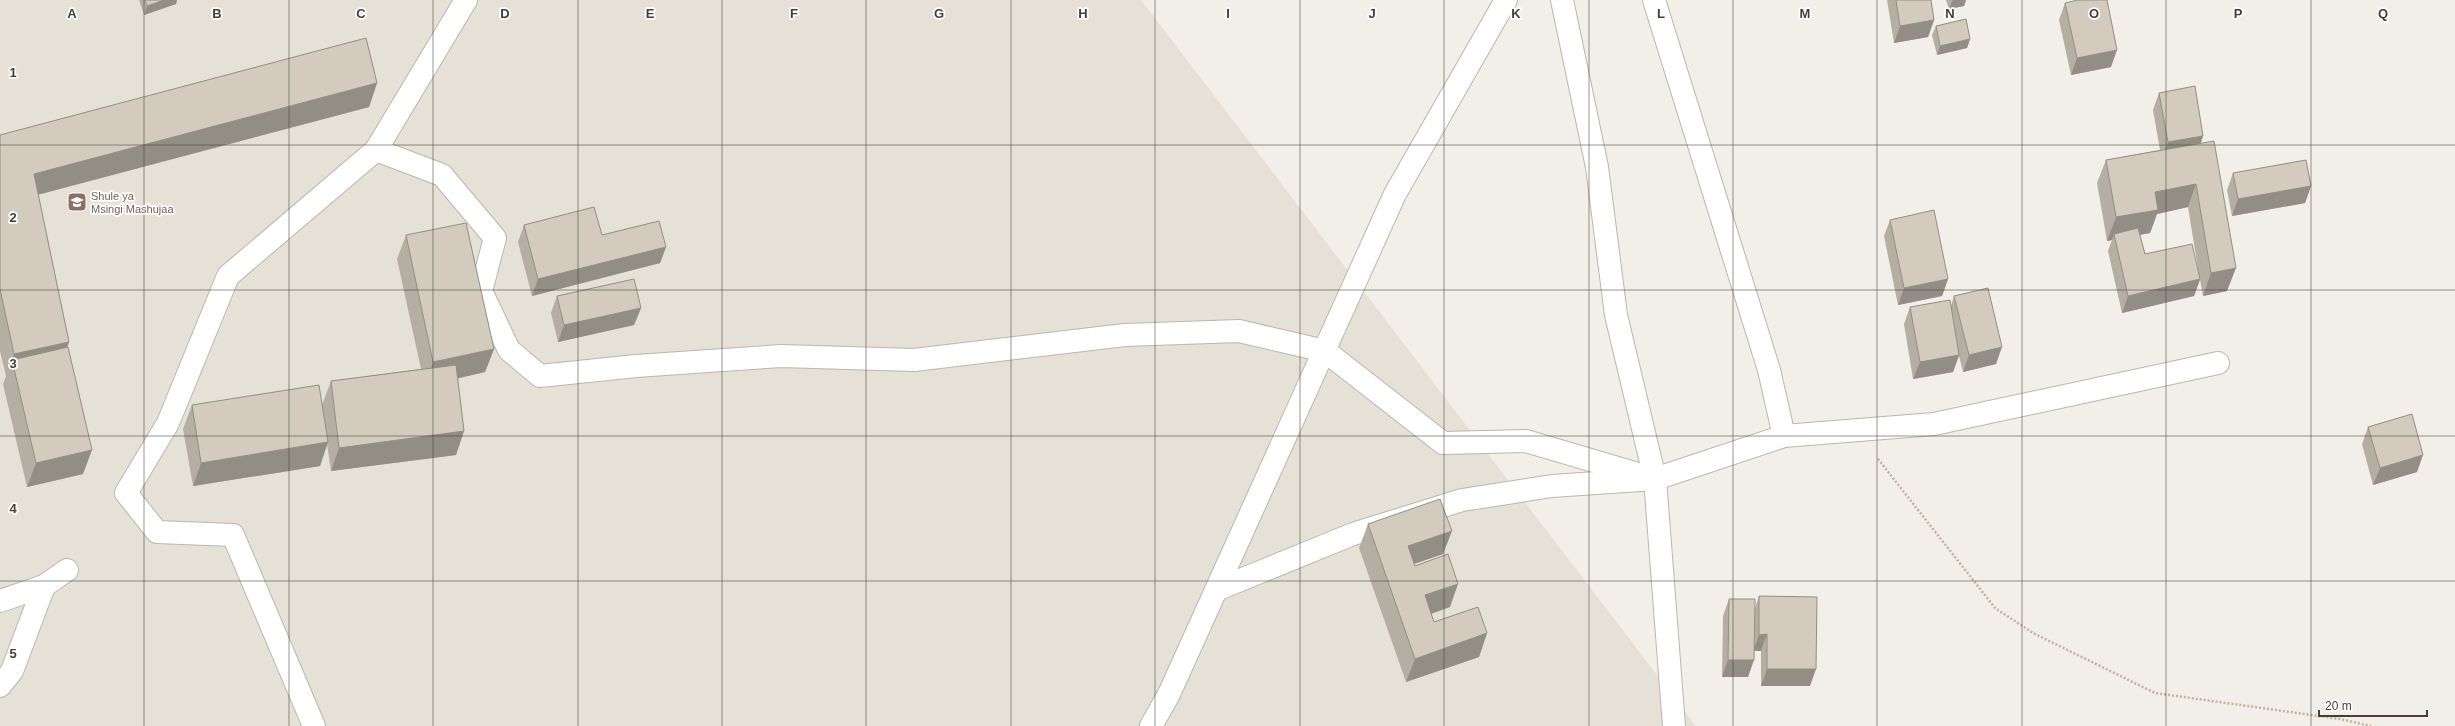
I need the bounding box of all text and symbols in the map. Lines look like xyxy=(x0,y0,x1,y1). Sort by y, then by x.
text: A xyxy=(67,6,77,21)
text: B xyxy=(212,6,222,21)
text: C xyxy=(356,6,366,21)
text: D xyxy=(500,6,510,21)
text: E xyxy=(646,6,655,21)
text: F xyxy=(790,6,798,21)
text: G xyxy=(934,6,944,21)
text: H xyxy=(1078,6,1088,21)
text: I xyxy=(1226,6,1230,21)
text: J xyxy=(1368,6,1376,21)
text: K xyxy=(1511,6,1521,21)
text: L xyxy=(1657,6,1665,21)
text: M xyxy=(1800,6,1810,21)
text: N xyxy=(1945,6,1955,21)
text: O xyxy=(2089,6,2099,21)
text: P xyxy=(2234,6,2243,21)
text: Q xyxy=(2378,6,2388,21)
text: 1 xyxy=(9,65,17,80)
place label: Shule ya Msingi Mashujaa xyxy=(91,190,174,215)
school or university icon: Shule ya Msingi Mashujaa xyxy=(66,191,88,213)
text: 2 xyxy=(9,210,17,225)
text: 3 xyxy=(9,356,17,371)
text: 4 xyxy=(9,501,17,516)
text: 5 xyxy=(9,646,17,661)
scale bar xyxy=(2319,692,2427,718)
text: 20 m xyxy=(2325,699,2352,713)

